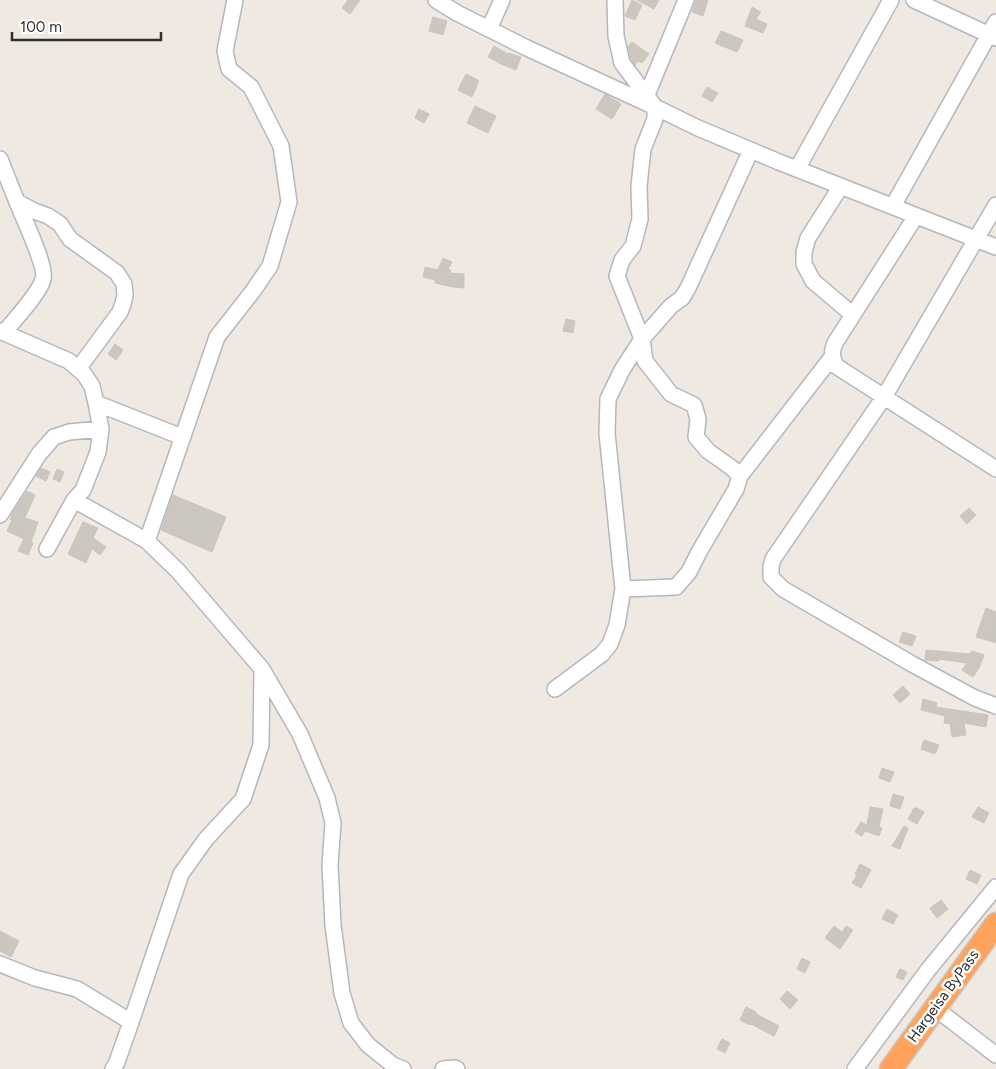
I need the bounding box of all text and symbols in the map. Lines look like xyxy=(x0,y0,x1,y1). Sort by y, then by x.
scale bar xyxy=(12,10,161,42)
text: 100 m xyxy=(20,18,62,36)
street label: Hargeisa ByPass xyxy=(903,946,983,1046)

